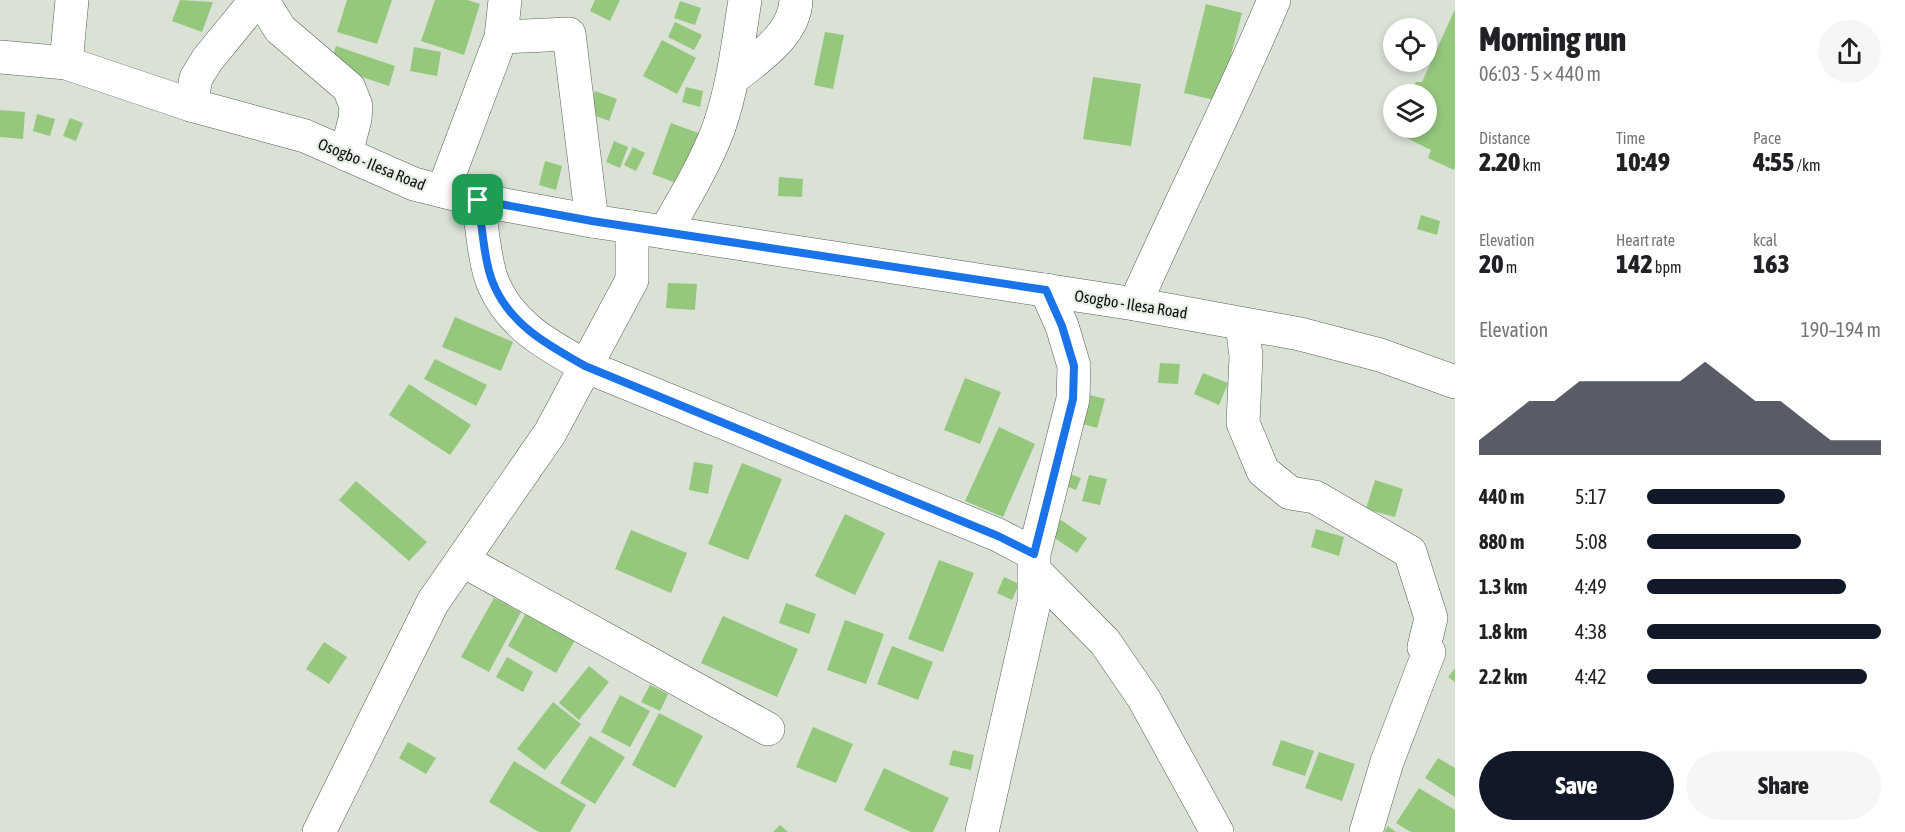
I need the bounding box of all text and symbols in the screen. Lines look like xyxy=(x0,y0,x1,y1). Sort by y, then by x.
map controls xyxy=(1383,18,1437,138)
button: locate xyxy=(1383,18,1437,72)
text: Morning run xyxy=(1479,20,1626,58)
button: share xyxy=(1818,20,1881,83)
text: 06:03 · 5 × 440 m xyxy=(1479,62,1601,85)
button: layers xyxy=(1383,84,1437,138)
text: Distance xyxy=(1479,129,1530,147)
text: Time xyxy=(1616,129,1645,147)
text: Pace xyxy=(1753,129,1781,147)
street label: Osogbo - Ilesa Road xyxy=(315,134,428,195)
text: 2.20 xyxy=(1479,147,1520,177)
text: 10:49 xyxy=(1616,147,1670,177)
text: 4:55 xyxy=(1753,147,1794,177)
text: km xyxy=(1520,156,1541,174)
text: /km xyxy=(1794,156,1820,174)
pin xyxy=(452,174,503,225)
icon: arrive xyxy=(461,183,494,216)
text: Elevation xyxy=(1479,231,1534,249)
text: Heart rate xyxy=(1616,231,1675,249)
text: kcal xyxy=(1753,231,1777,249)
text: 20 xyxy=(1479,249,1503,279)
text: 142 xyxy=(1616,249,1653,279)
text: 163 xyxy=(1753,249,1790,279)
text: m xyxy=(1503,258,1517,276)
text: bpm xyxy=(1653,258,1682,276)
street label: Osogbo - Ilesa Road xyxy=(1073,286,1189,323)
text: Elevation xyxy=(1479,318,1548,341)
text: 190–194 m xyxy=(1800,318,1881,341)
text: 440 m xyxy=(1479,485,1524,508)
text: 5:17 xyxy=(1575,485,1607,508)
text: 880 m xyxy=(1479,530,1524,553)
text: 5:08 xyxy=(1575,530,1607,553)
text: 1.3 km xyxy=(1479,575,1527,598)
text: 4:49 xyxy=(1575,575,1607,598)
text: 1.8 km xyxy=(1479,620,1527,643)
text: 4:38 xyxy=(1575,620,1607,643)
text: 2.2 km xyxy=(1479,665,1527,688)
text: 4:42 xyxy=(1575,665,1607,688)
button: Save xyxy=(1479,751,1674,820)
button: Share xyxy=(1686,751,1881,820)

